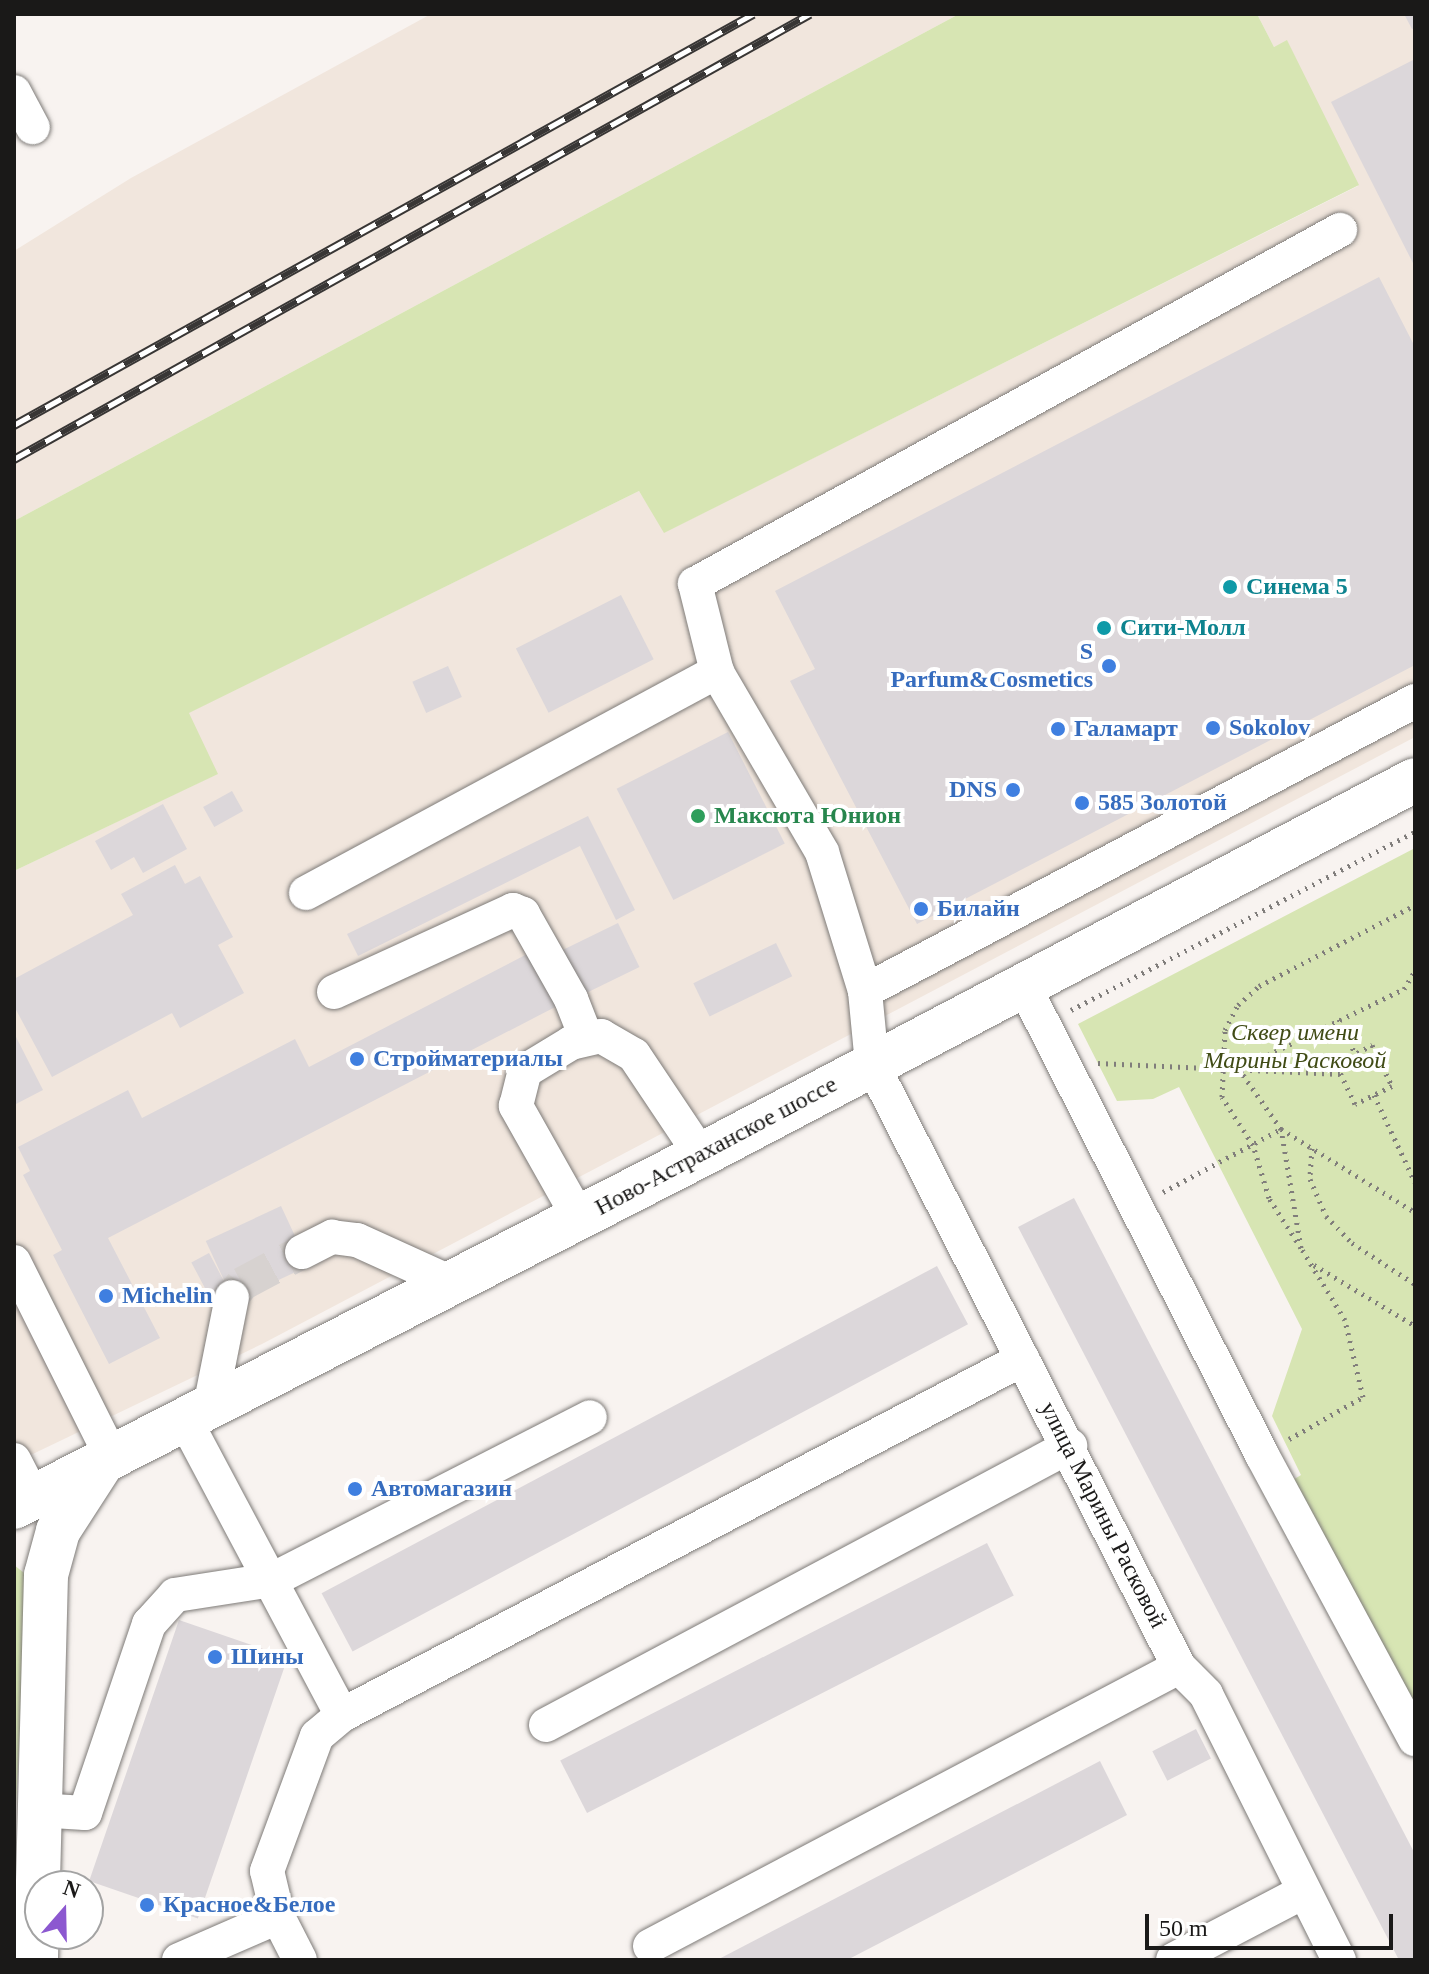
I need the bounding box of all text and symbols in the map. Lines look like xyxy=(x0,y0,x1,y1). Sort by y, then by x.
place label: Синема 5 xyxy=(1246,573,1348,601)
marker: Синема 5 xyxy=(1221,578,1239,596)
place label: Сити-Молл xyxy=(1120,614,1246,642)
marker: Сити-Молл xyxy=(1095,619,1113,637)
place label: S Parfum&Cosmetics xyxy=(890,638,1093,694)
marker: S Parfum&Cosmetics xyxy=(1100,657,1118,675)
place label: Sokolov xyxy=(1229,714,1310,742)
place label: Галамарт xyxy=(1074,715,1178,743)
marker: Sokolov xyxy=(1204,719,1222,737)
marker: Галамарт xyxy=(1049,720,1067,738)
place label: DNS xyxy=(949,776,997,804)
marker: DNS xyxy=(1004,781,1022,799)
place label: 585 Золотой xyxy=(1098,789,1227,817)
marker: 585 Золотой xyxy=(1073,794,1091,812)
place label: Максюта Юнион xyxy=(714,802,901,830)
marker: Максюта Юнион xyxy=(689,807,707,825)
place label: Билайн xyxy=(937,895,1020,923)
marker: Билайн xyxy=(912,900,930,918)
park label: Сквер имени Марины Расковой xyxy=(1204,1019,1386,1075)
place label: Стройматериалы xyxy=(373,1045,563,1073)
marker: Стройматериалы xyxy=(348,1050,366,1068)
street label: Ново-Астраханское шоссе xyxy=(590,1070,842,1222)
place label: Michelin xyxy=(122,1282,213,1310)
marker: Michelin xyxy=(97,1287,115,1305)
street label: улица Марины Расковой xyxy=(1033,1397,1173,1633)
place label: Автомагазин xyxy=(371,1475,512,1503)
marker: Автомагазин xyxy=(346,1480,364,1498)
place label: Шины xyxy=(231,1643,304,1671)
marker: Шины xyxy=(206,1648,224,1666)
north arrow xyxy=(24,1870,104,1950)
text: N xyxy=(60,1874,83,1903)
place label: Красное&Белое xyxy=(163,1891,336,1919)
marker: Красное&Белое xyxy=(138,1896,156,1914)
scale bar xyxy=(1149,1898,1397,1948)
text: 50 m xyxy=(1159,1915,1208,1941)

